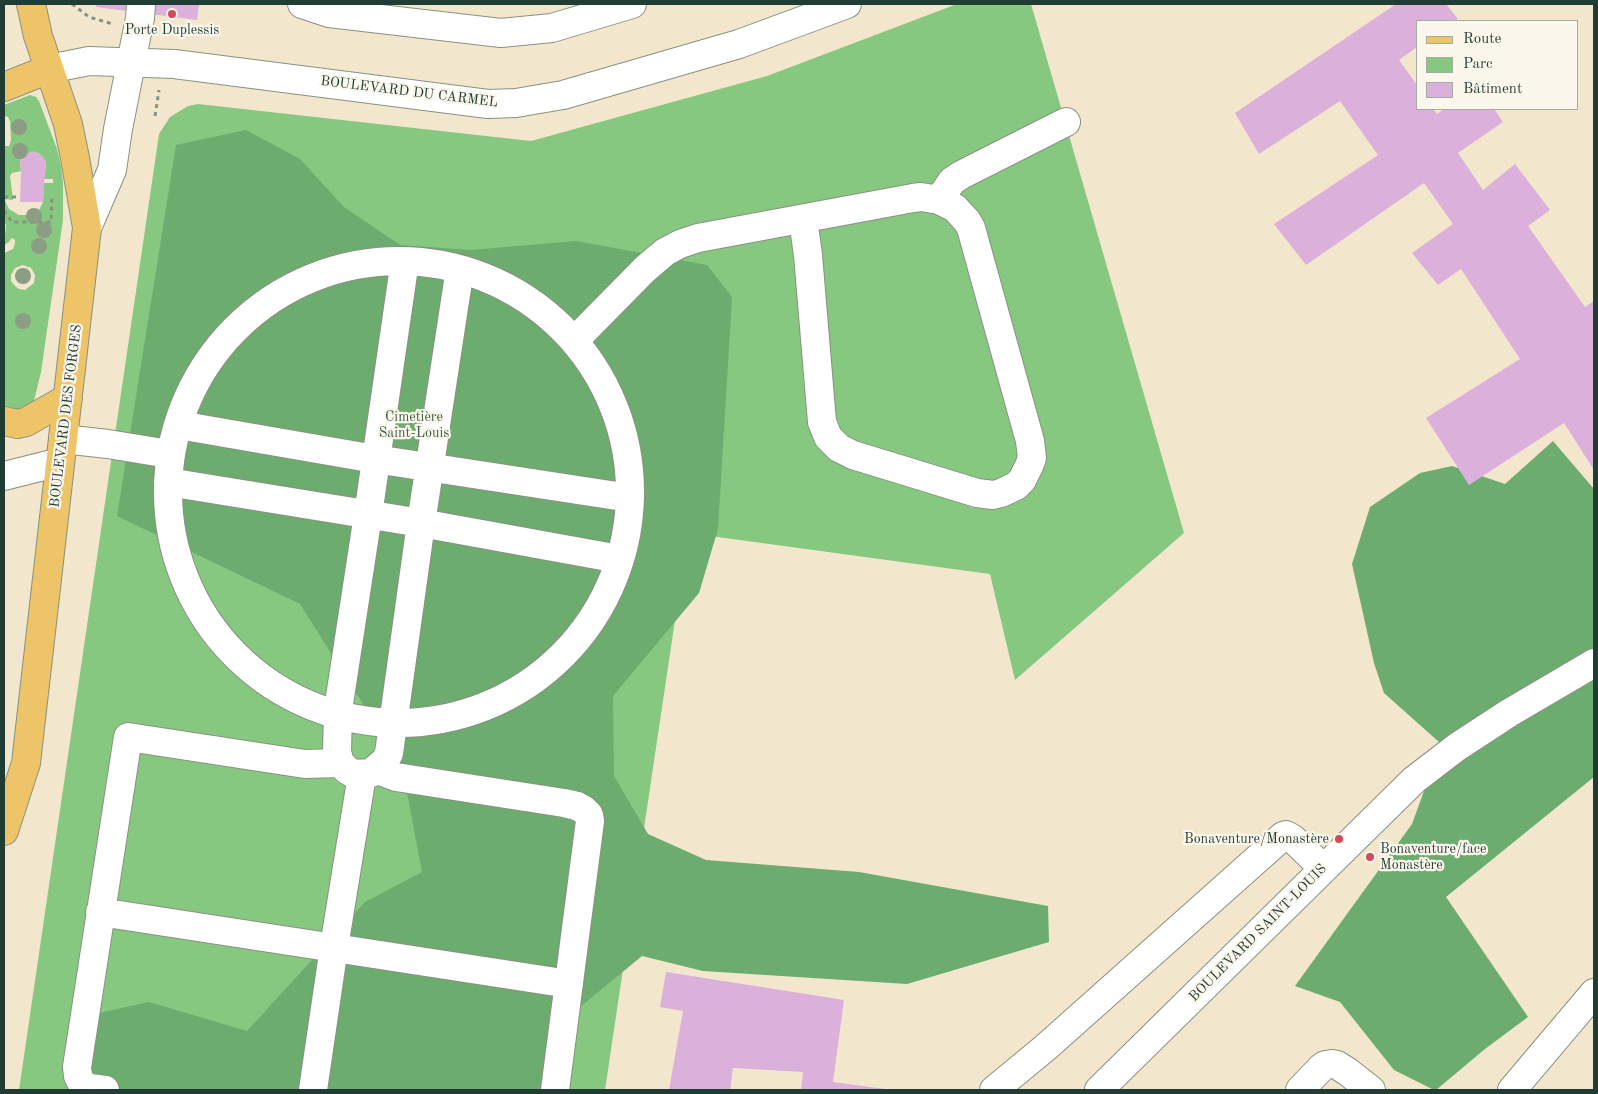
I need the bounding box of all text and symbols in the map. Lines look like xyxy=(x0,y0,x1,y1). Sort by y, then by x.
marker: Porte Duplessis xyxy=(166,8,178,20)
legend xyxy=(1416,20,1578,110)
place label: Porte Duplessis xyxy=(125,22,219,38)
text: Route xyxy=(1463,32,1501,47)
text: Parc xyxy=(1463,57,1493,72)
street label: BOULEVARD DU CARMEL xyxy=(319,73,499,111)
text: Bâtiment xyxy=(1463,82,1522,97)
street label: BOULEVARD DES FORGES xyxy=(46,324,86,508)
park label: Cimetière Saint-Louis xyxy=(379,409,449,442)
place label: Bonaventure/Monastère xyxy=(1184,831,1329,847)
marker: Bonaventure/Monastère xyxy=(1333,833,1345,845)
place label: Bonaventure/face Monastère xyxy=(1380,841,1486,874)
marker: Bonaventure/face Monastère xyxy=(1364,851,1376,863)
street label: BOULEVARD SAINT-LOUIS xyxy=(1186,861,1330,1005)

